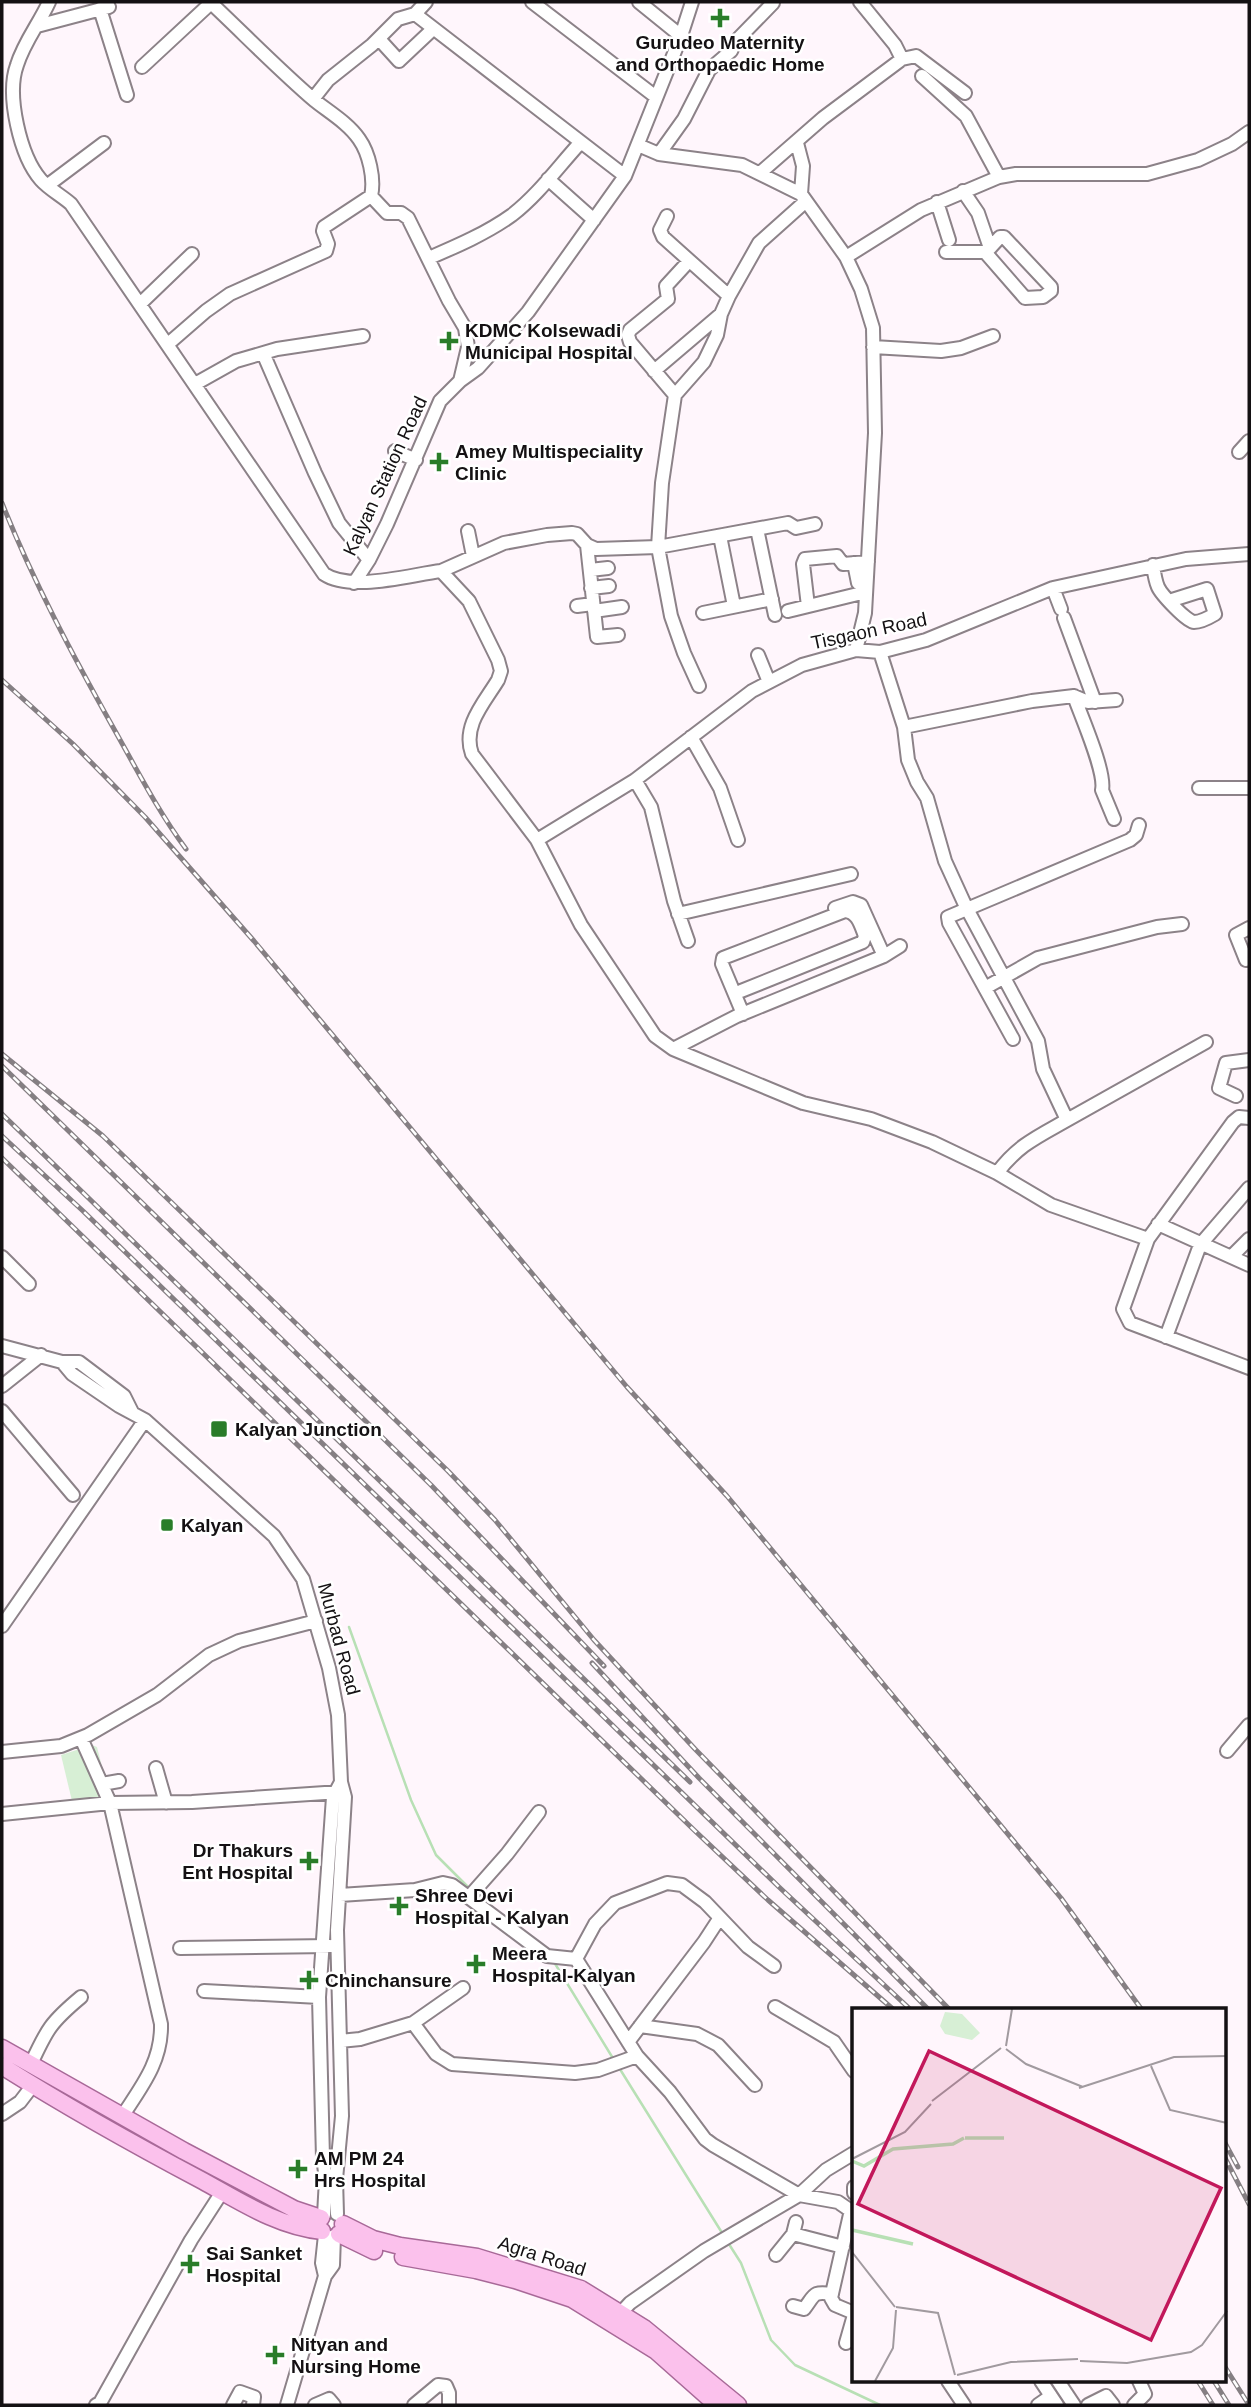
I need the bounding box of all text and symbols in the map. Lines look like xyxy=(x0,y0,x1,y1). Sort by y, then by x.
marker: Gurudeo Maternity and Orthopaedic Home xyxy=(710,8,730,28)
place label: Gurudeo Maternity and Orthopaedic Home xyxy=(615,32,825,75)
place label: KDMC Kolsewadi Municipal Hospital xyxy=(465,320,633,363)
marker: KDMC Kolsewadi Municipal Hospital xyxy=(439,331,459,351)
street label: Kalyan Station Road xyxy=(339,393,431,559)
place label: Amey Multispeciality Clinic xyxy=(455,441,643,484)
marker: Amey Multispeciality Clinic xyxy=(429,452,449,472)
street label: Tisgaon Road xyxy=(809,609,929,653)
marker: Kalyan Junction xyxy=(209,1419,229,1439)
place label: Kalyan Junction xyxy=(235,1419,382,1440)
place label: Kalyan xyxy=(181,1515,243,1536)
marker: Kalyan xyxy=(159,1517,175,1533)
street label: Murbad Road xyxy=(314,1581,364,1697)
place label: Dr Thakurs Ent Hospital xyxy=(182,1840,293,1883)
marker: Dr Thakurs Ent Hospital xyxy=(299,1851,319,1871)
place label: Shree Devi Hospital - Kalyan xyxy=(415,1885,569,1928)
marker: Shree Devi Hospital - Kalyan xyxy=(389,1896,409,1916)
place label: Meera Hospital-Kalyan xyxy=(492,1943,636,1986)
marker: Meera Hospital-Kalyan xyxy=(466,1954,486,1974)
marker: Chinchansure xyxy=(299,1970,319,1990)
place label: Chinchansure xyxy=(325,1970,452,1991)
inset map xyxy=(852,2008,1226,2382)
place label: AM PM 24 Hrs Hospital xyxy=(314,2148,426,2191)
marker: AM PM 24 Hrs Hospital xyxy=(288,2159,308,2179)
street label: Agra Road xyxy=(496,2232,588,2280)
place label: Sai Sanket Hospital xyxy=(206,2243,303,2286)
marker: Sai Sanket Hospital xyxy=(180,2254,200,2274)
place label: Nityan and Nursing Home xyxy=(291,2334,421,2377)
marker: Nityan and Nursing Home xyxy=(265,2345,285,2365)

